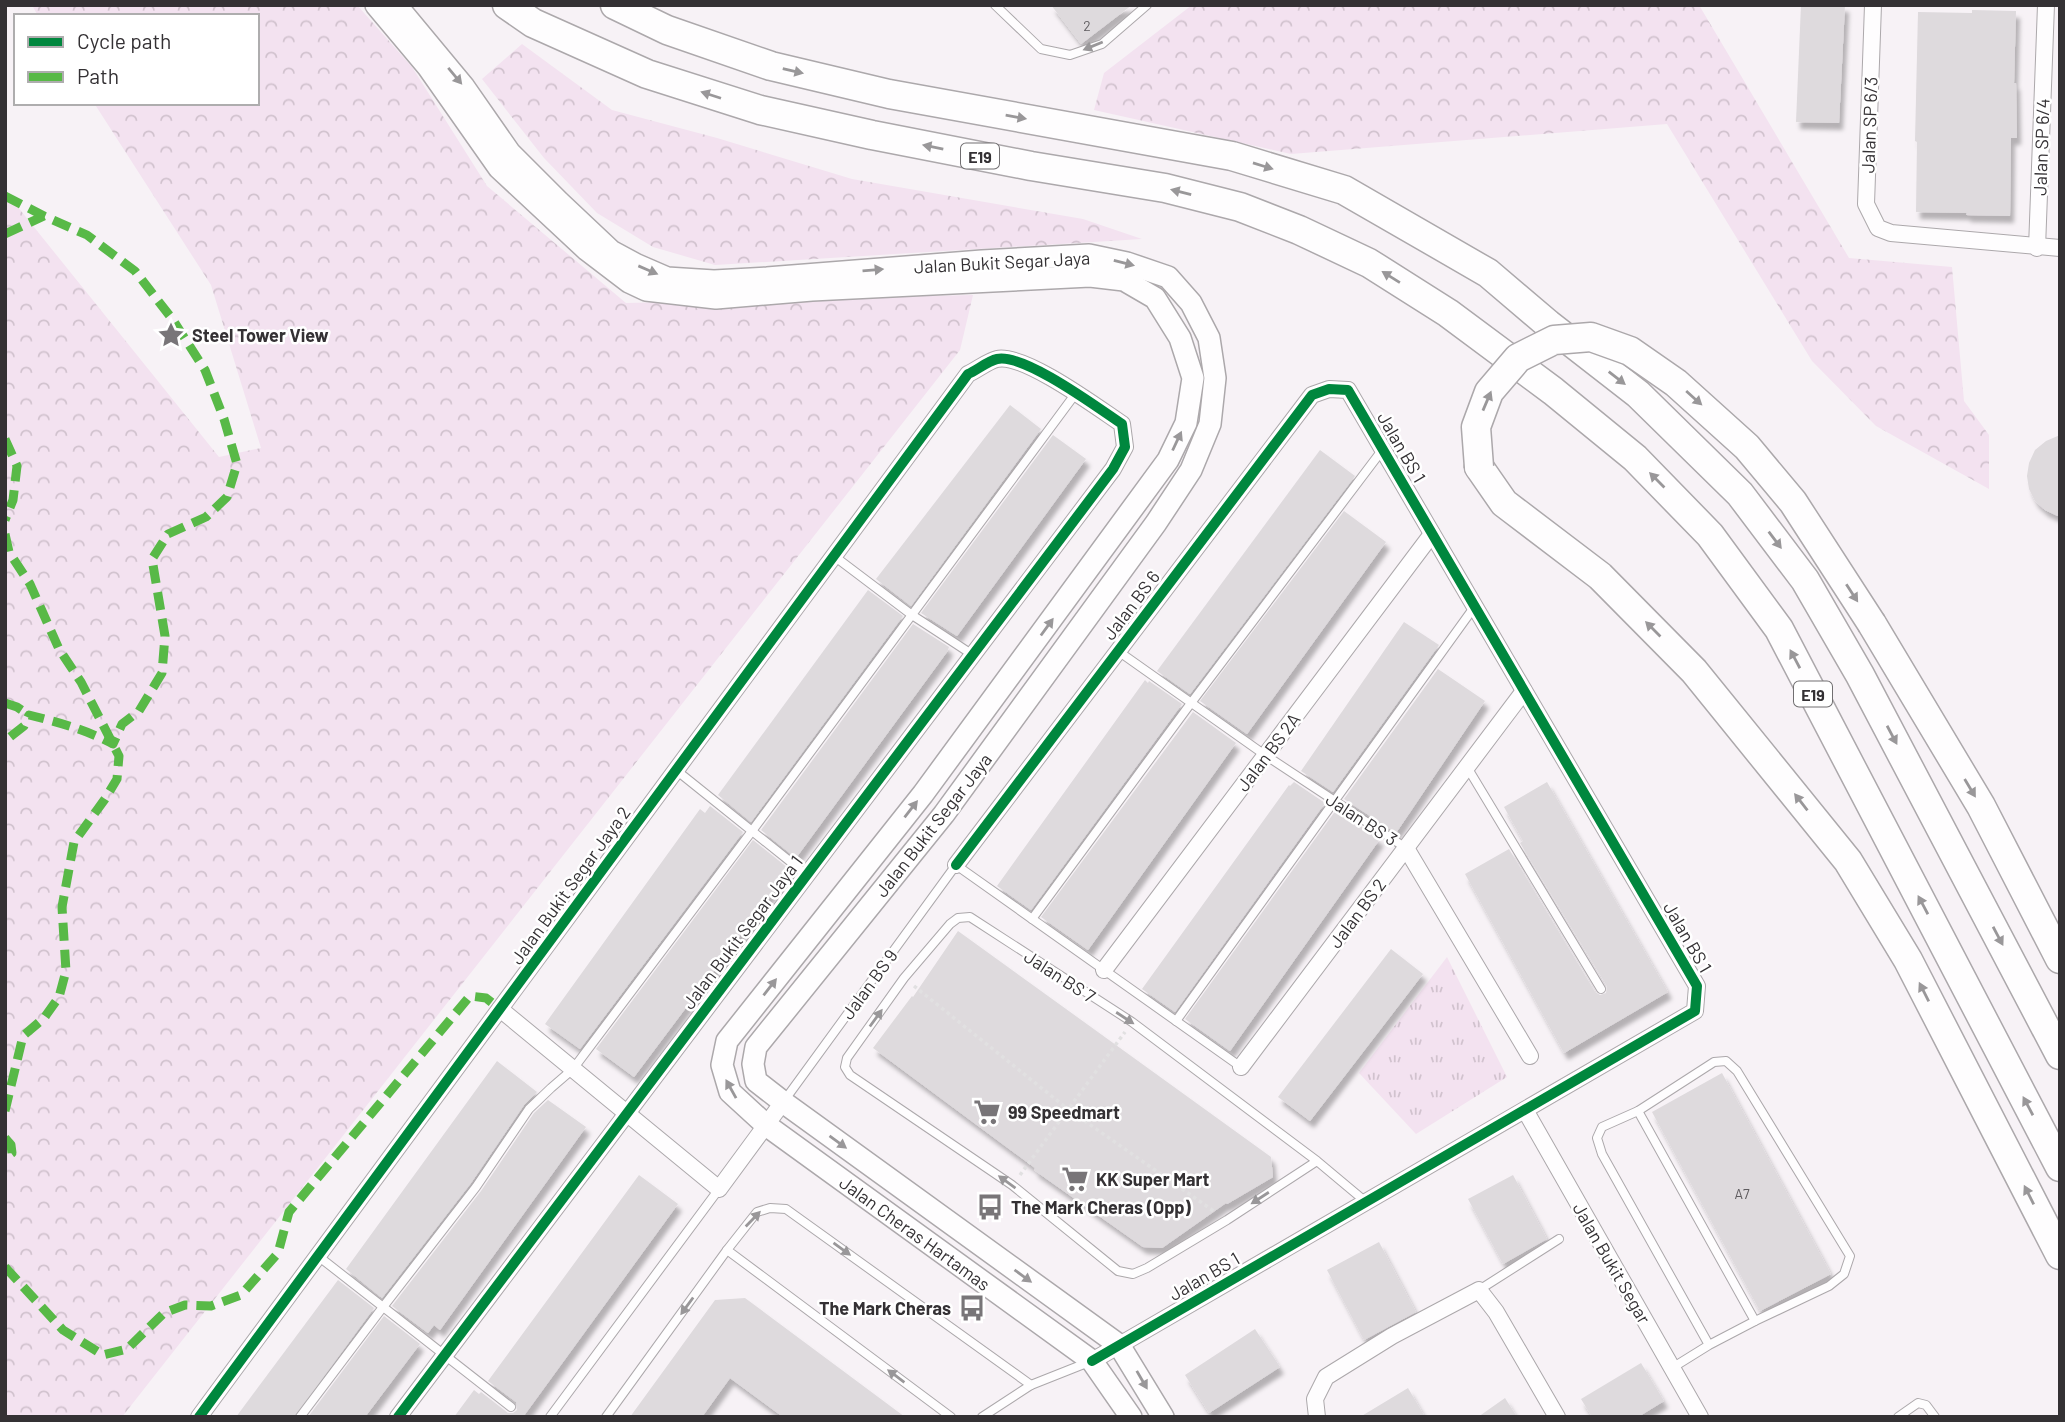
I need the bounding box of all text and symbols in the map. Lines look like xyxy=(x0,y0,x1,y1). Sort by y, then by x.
legend xyxy=(14,14,259,105)
house number: 2 xyxy=(1083,17,1091,34)
text: Cycle path xyxy=(77,28,171,53)
one-way arrow xyxy=(1082,41,1103,52)
text: Path xyxy=(77,63,119,88)
one-way arrow xyxy=(783,66,805,77)
one-way arrow xyxy=(448,67,463,85)
street label: Jalan SP 6/3 xyxy=(1856,76,1882,174)
one-way arrow xyxy=(701,89,722,100)
street label: Jalan SP 6/4 xyxy=(2028,98,2054,196)
one-way arrow xyxy=(1005,112,1027,123)
one-way arrow xyxy=(922,142,944,153)
road number: E19 xyxy=(961,144,999,168)
one-way arrow xyxy=(1253,161,1274,171)
one-way arrow xyxy=(1169,186,1191,197)
street label: Jalan Bukit Segar Jaya xyxy=(913,246,1091,278)
one-way arrow xyxy=(1113,258,1135,269)
one-way arrow xyxy=(638,264,658,276)
one-way arrow xyxy=(863,264,885,275)
one-way arrow xyxy=(1381,270,1400,283)
place icon: Steel Tower View xyxy=(156,320,186,350)
place label: Steel Tower View xyxy=(192,324,329,346)
one-way arrow xyxy=(1608,370,1626,384)
one-way arrow xyxy=(1481,390,1492,411)
one-way arrow xyxy=(1685,390,1702,406)
street label: Jalan BS 1 xyxy=(1373,408,1431,486)
one-way arrow xyxy=(1172,431,1183,451)
one-way arrow xyxy=(1648,472,1665,489)
one-way arrow xyxy=(1768,531,1782,549)
street label: Jalan BS 6 xyxy=(1098,566,1164,644)
one-way arrow xyxy=(1845,583,1858,602)
one-way arrow xyxy=(1040,617,1054,636)
one-way arrow xyxy=(1645,622,1662,638)
one-way arrow xyxy=(1789,650,1801,669)
road number: E19 xyxy=(1794,681,1832,706)
street label: Jalan BS 2A xyxy=(1231,709,1305,795)
one-way arrow xyxy=(1886,725,1898,745)
street label: Jalan Bukit Segar Jaya xyxy=(870,749,996,901)
one-way arrow xyxy=(1963,779,1976,798)
street label: Jalan BS 3 xyxy=(1322,788,1402,850)
one-way arrow xyxy=(1794,793,1809,811)
one-way arrow xyxy=(904,801,919,819)
street label: Jalan Bukit Segar Jaya 2 xyxy=(505,802,635,968)
street label: Jalan Bukit Segar Jaya 1 xyxy=(677,851,807,1013)
street label: Jalan BS 2 xyxy=(1324,874,1390,952)
one-way arrow xyxy=(1917,895,1929,914)
street label: Jalan BS 1 xyxy=(1659,898,1717,976)
one-way arrow xyxy=(1991,927,2003,947)
street label: Jalan BS 9 xyxy=(836,945,902,1023)
street label: Jalan BS 7 xyxy=(1020,945,1100,1007)
one-way arrow xyxy=(762,979,777,997)
one-way arrow xyxy=(1919,982,1930,1002)
one-way arrow xyxy=(869,1009,883,1027)
one-way arrow xyxy=(1115,1011,1134,1024)
one-way arrow xyxy=(726,1078,738,1098)
one-way arrow xyxy=(2023,1096,2034,1116)
supermarket icon: 99 Speedmart xyxy=(972,1097,1002,1127)
place label: 99 Speedmart xyxy=(1008,1101,1120,1123)
one-way arrow xyxy=(829,1135,847,1149)
supermarket icon: KK Super Mart xyxy=(1060,1164,1090,1194)
place label: KK Super Mart xyxy=(1096,1168,1210,1190)
street label: Jalan Cheras Hartamas xyxy=(835,1171,995,1295)
one-way arrow xyxy=(998,1176,1016,1190)
one-way arrow xyxy=(2023,1184,2035,1204)
house number: A7 xyxy=(1734,1185,1750,1202)
bus stop icon: The Mark Cheras (Opp) xyxy=(975,1192,1005,1222)
one-way arrow xyxy=(1250,1192,1270,1205)
place label: The Mark Cheras (Opp) xyxy=(1011,1196,1192,1218)
street label: Jalan Bukit Segar xyxy=(1568,1199,1656,1328)
one-way arrow xyxy=(745,1211,761,1228)
one-way arrow xyxy=(833,1242,851,1256)
street label: Jalan BS 1 xyxy=(1165,1247,1243,1305)
one-way arrow xyxy=(1014,1268,1032,1282)
bus stop icon: The Mark Cheras xyxy=(957,1293,987,1323)
one-way arrow xyxy=(680,1297,694,1315)
place label: The Mark Cheras xyxy=(819,1297,951,1319)
one-way arrow xyxy=(887,1369,905,1383)
one-way arrow xyxy=(1136,1371,1148,1390)

